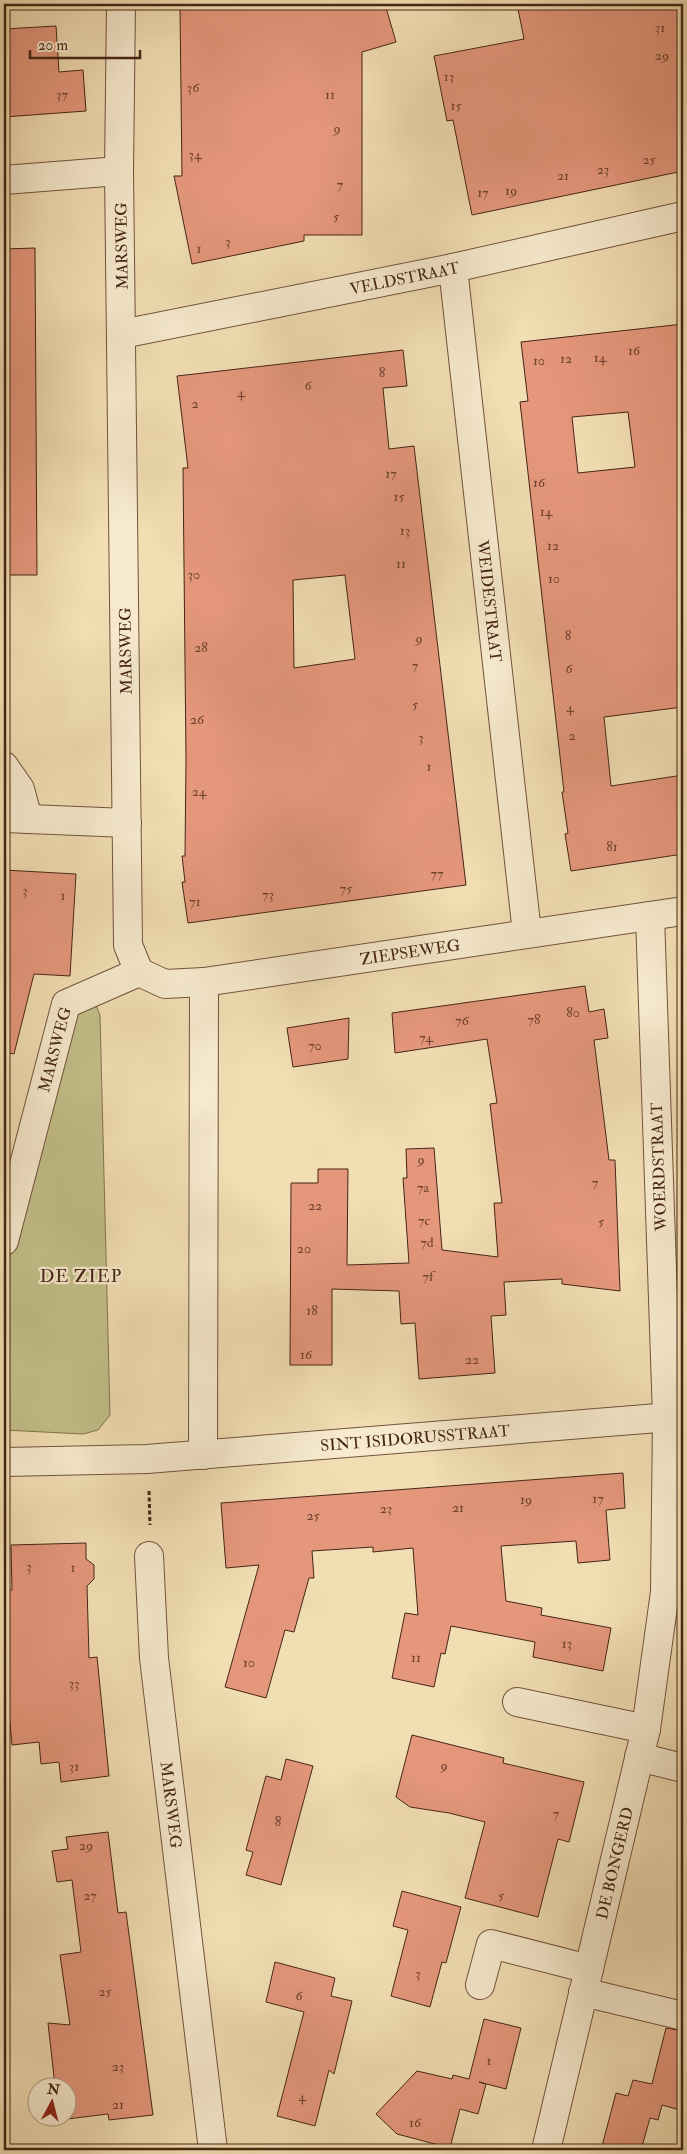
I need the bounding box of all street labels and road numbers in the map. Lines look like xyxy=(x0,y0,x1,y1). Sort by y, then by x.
street label: MARSWEG xyxy=(111,202,133,290)
street label: VELDSTRAAT xyxy=(348,258,462,299)
street label: WEIDESTRAAT xyxy=(472,538,506,663)
street label: MARSWEG xyxy=(115,607,137,695)
street label: ZIEPSEWEG xyxy=(359,935,462,970)
street label: MARSWEG xyxy=(34,1005,76,1094)
street label: WOERDSTRAAT xyxy=(647,1102,671,1233)
street label: SINT ISIDORUSSTRAAT xyxy=(320,1421,511,1456)
street label: MARSWEG xyxy=(155,1760,186,1849)
street label: DE BONGERD xyxy=(592,1805,638,1921)

